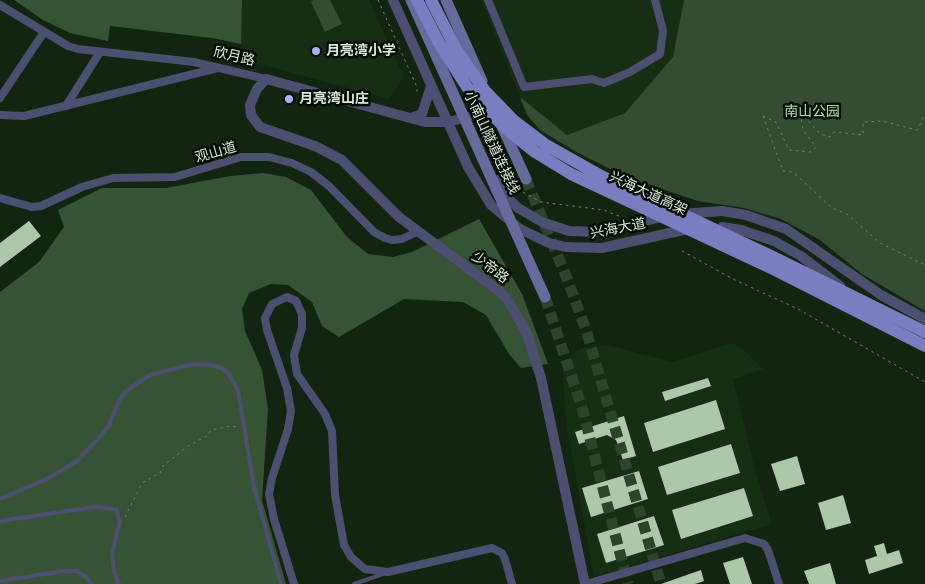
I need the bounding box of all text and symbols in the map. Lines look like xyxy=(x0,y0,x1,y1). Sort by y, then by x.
place label: 月亮湾小学 xyxy=(326,43,396,59)
street label: 欣月路 xyxy=(212,44,256,70)
marker: 月亮湾小学 xyxy=(310,45,322,57)
street label: 小南山隧道连接线 xyxy=(460,89,522,197)
place label: 月亮湾山庄 xyxy=(299,91,369,107)
marker: 月亮湾山庄 xyxy=(283,93,295,105)
park label: 南山公园 xyxy=(784,104,840,120)
street label: 观山道 xyxy=(193,139,239,167)
street label: 兴海大道高架 xyxy=(606,169,690,219)
street label: 兴海大道 xyxy=(589,215,647,243)
street label: 少帝路 xyxy=(468,249,512,287)

